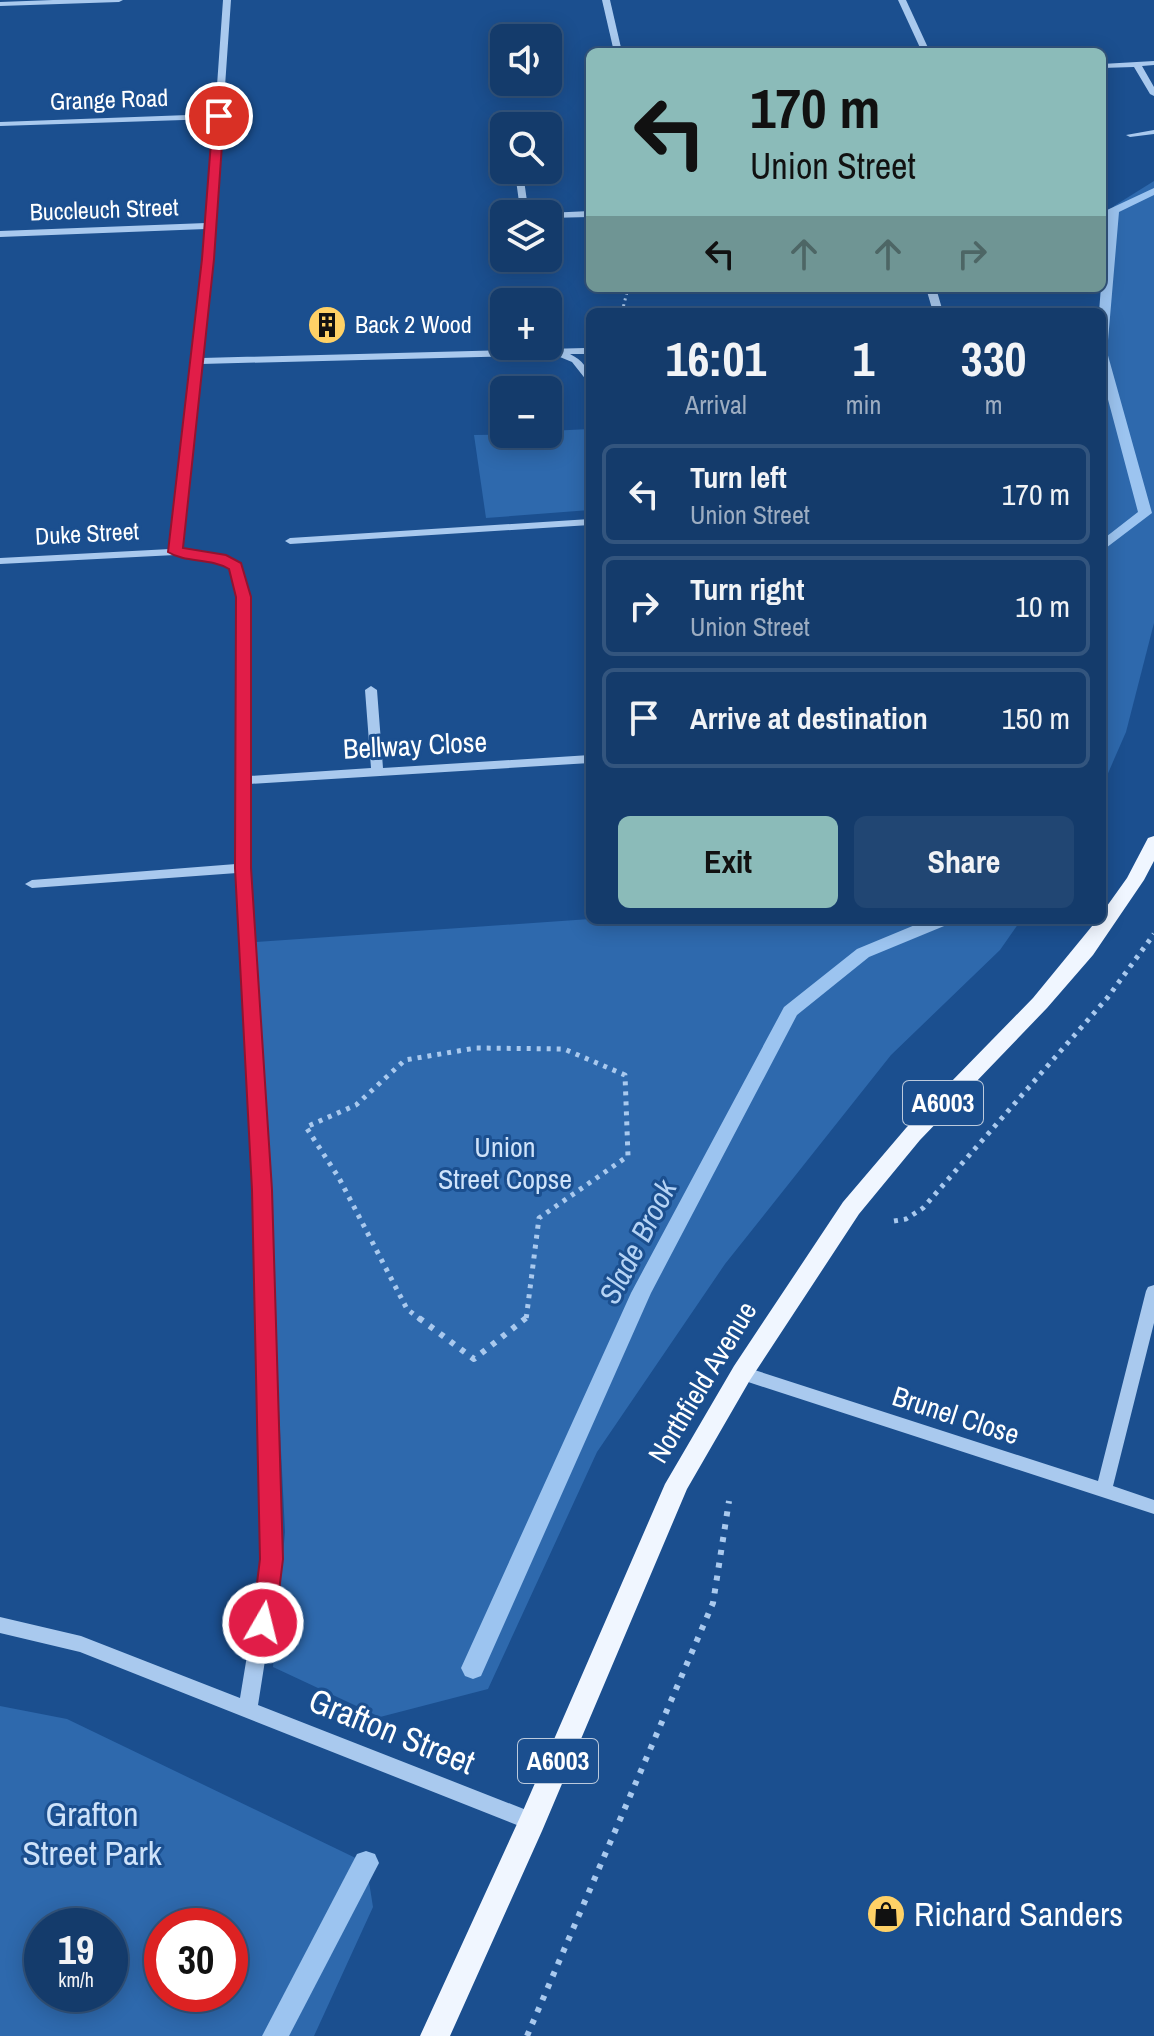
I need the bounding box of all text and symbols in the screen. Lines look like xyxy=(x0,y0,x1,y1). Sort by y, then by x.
map controls xyxy=(490,24,562,448)
button: sound xyxy=(490,24,562,96)
text: 170 m xyxy=(750,70,880,145)
icon: left xyxy=(618,80,722,184)
street label: Grange Road xyxy=(49,81,169,117)
pin xyxy=(185,82,253,150)
icon: arrive xyxy=(197,94,241,138)
button: search xyxy=(490,112,562,184)
text: Union Street xyxy=(750,142,916,190)
street label: Buccleuch Street xyxy=(29,190,179,228)
button: layers xyxy=(490,200,562,272)
icon: left xyxy=(698,232,742,276)
icon: ahead xyxy=(782,232,826,276)
icon: ahead xyxy=(866,232,910,276)
icon: right xyxy=(950,232,994,276)
button: + xyxy=(490,288,562,360)
building icon: Back 2 Wood xyxy=(306,304,348,346)
place label: Back 2 Wood xyxy=(355,308,472,340)
text: 16:01 xyxy=(666,326,766,391)
text: 1 xyxy=(853,326,874,391)
text: 330 xyxy=(961,326,1026,391)
button: − xyxy=(490,376,562,448)
text: Arrival xyxy=(685,387,747,422)
text: min xyxy=(846,387,881,422)
text: m xyxy=(985,387,1003,422)
text: Turn left xyxy=(690,457,787,497)
icon: left xyxy=(622,472,666,516)
text: 170 m xyxy=(1002,474,1070,514)
text: Union Street xyxy=(690,497,810,532)
street label: Duke Street xyxy=(34,514,140,552)
text: Turn right xyxy=(690,569,804,609)
icon: right xyxy=(622,584,666,628)
text: 10 m xyxy=(1015,586,1070,626)
text: Union Street xyxy=(690,609,810,644)
icon: arrive xyxy=(622,696,666,740)
text: Arrive at destination xyxy=(690,698,928,738)
text: 150 m xyxy=(1002,698,1070,738)
street label: Bellway Close xyxy=(342,722,488,768)
button: Exit xyxy=(618,816,838,908)
button: Share xyxy=(854,816,1074,908)
road number: A6003 xyxy=(903,1081,983,1125)
park label: Union Street Copse xyxy=(438,1128,572,1198)
water label: Slade Brook xyxy=(589,1171,686,1310)
street label: Northfield Avenue xyxy=(639,1294,765,1470)
street label: Brunel Close xyxy=(888,1377,1024,1453)
position arrow xyxy=(221,1581,305,1665)
street label: Grafton Street xyxy=(302,1677,482,1785)
road number: A6003 xyxy=(518,1739,598,1783)
park label: Grafton Street Park xyxy=(22,1791,162,1876)
place label: Richard Sanders xyxy=(914,1891,1123,1937)
shop icon: Richard Sanders xyxy=(865,1893,907,1935)
speed limit sign: 30 xyxy=(144,1908,248,2012)
text: 19 xyxy=(58,1923,94,1976)
text: km/h xyxy=(58,1966,94,1993)

